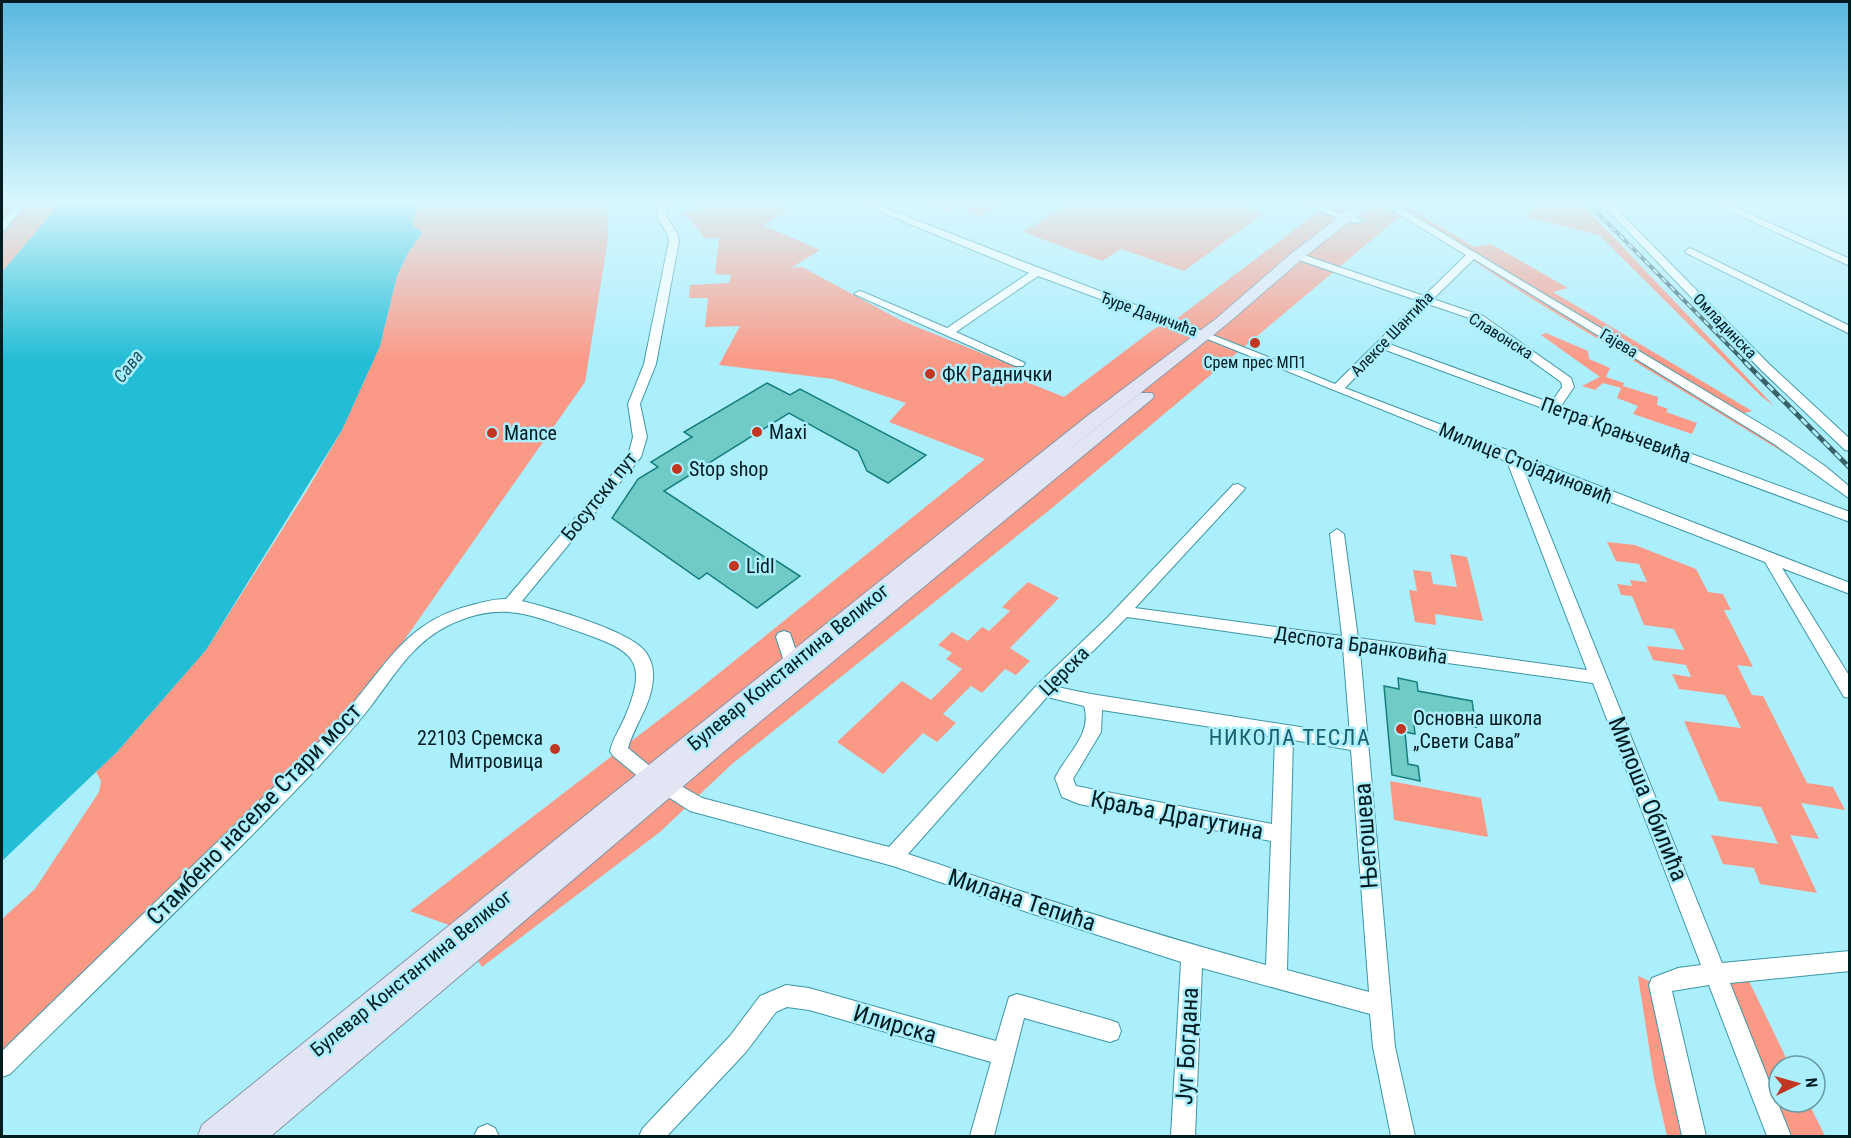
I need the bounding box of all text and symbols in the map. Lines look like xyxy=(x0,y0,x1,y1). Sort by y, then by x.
street label: Ђуре Даничића xyxy=(1098,288,1200,340)
street label: Алексе Шантића xyxy=(1347,288,1437,380)
street label: Омладинска xyxy=(1689,289,1761,363)
street label: Славонска xyxy=(1465,309,1537,363)
street label: Гајева xyxy=(1597,324,1641,362)
marker: Срем прес МП1 xyxy=(1248,336,1262,350)
water label: Сава xyxy=(109,346,147,386)
place label: Срем прес МП1 xyxy=(1204,353,1306,372)
place label: ФК Раднички xyxy=(942,362,1052,386)
marker: ФК Раднички xyxy=(923,367,937,381)
street label: Петра Крањчевића xyxy=(1538,392,1694,468)
street label: Милице Стојадиновић xyxy=(1436,417,1616,509)
place label: Maxi xyxy=(769,420,807,444)
place label: Mance xyxy=(504,421,557,445)
marker: Maxi xyxy=(750,425,764,439)
marker: Mance xyxy=(485,426,499,440)
street label: Босутски пут xyxy=(556,447,642,545)
place label: Stop shop xyxy=(689,457,768,481)
marker: Stop shop xyxy=(670,462,684,476)
place label: Lidl xyxy=(746,554,775,578)
marker: Lidl xyxy=(727,559,741,573)
street label: Булевар Константина Великог xyxy=(683,578,894,756)
street label: Деспота Бранковића xyxy=(1273,621,1449,669)
street label: Церска xyxy=(1034,641,1094,701)
street label: Стамбено насеље Стари мост xyxy=(141,697,367,931)
place label: Основна школа „Свети Сава” xyxy=(1413,706,1542,753)
street label: Милоша Обилића xyxy=(1602,713,1694,885)
marker: Основна школа „Свети Сава” xyxy=(1394,722,1408,736)
district label: НИКОЛА ТЕСЛА xyxy=(1209,725,1371,750)
place label: 22103 Сремска Митровица xyxy=(417,726,543,773)
marker: 22103 Сремска Митровица xyxy=(548,742,562,756)
street label: Његошева xyxy=(1348,782,1384,890)
street label: Краља Драгутина xyxy=(1088,785,1266,845)
street label: Милана Тепића xyxy=(945,863,1099,937)
street label: Булевар Константина Великог xyxy=(306,884,517,1062)
street label: Југ Богдана xyxy=(1170,987,1204,1105)
street label: Илирска xyxy=(850,999,940,1049)
north arrow xyxy=(1767,1054,1827,1114)
text: N xyxy=(1802,1077,1821,1088)

